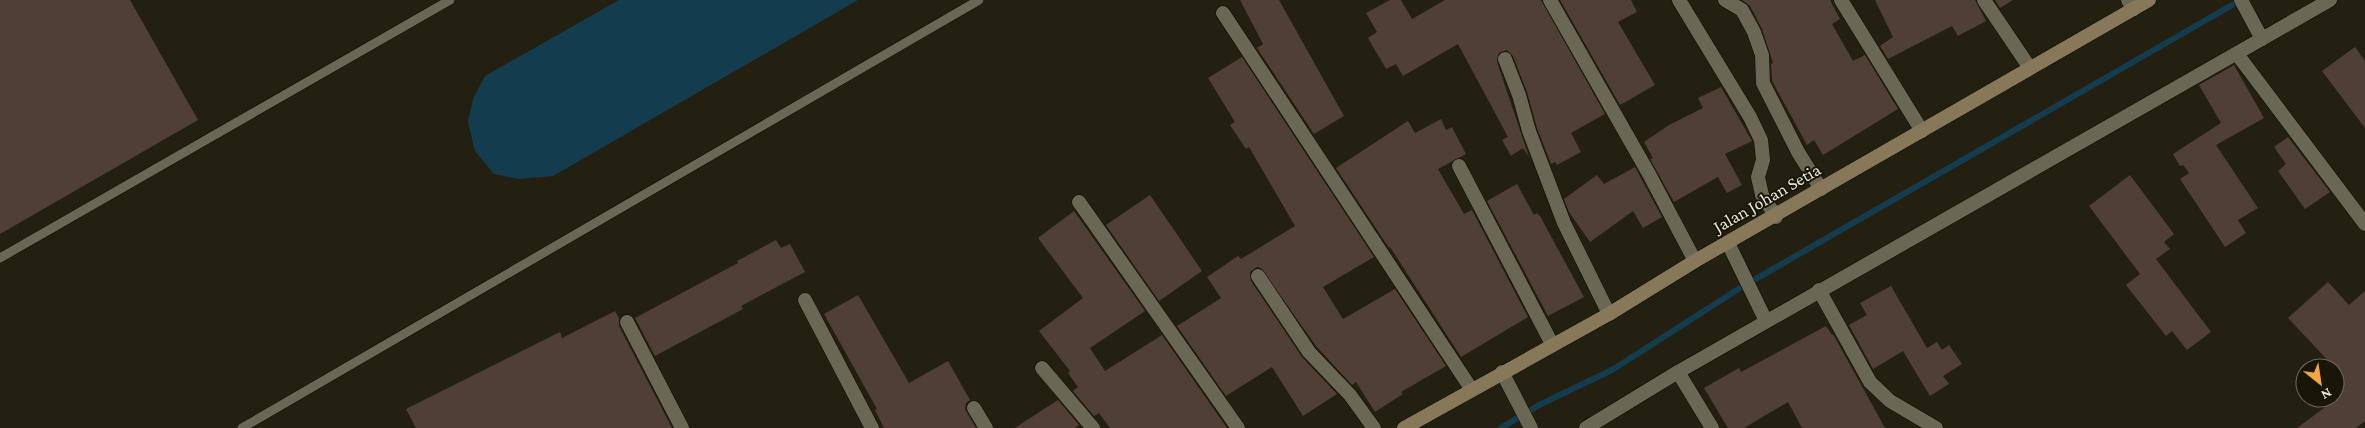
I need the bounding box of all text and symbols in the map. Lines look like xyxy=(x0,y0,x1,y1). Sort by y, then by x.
street label: Jalan Johan Setia xyxy=(1708,159,1824,238)
north arrow xyxy=(2295,358,2345,408)
text: N xyxy=(2318,385,2335,404)

